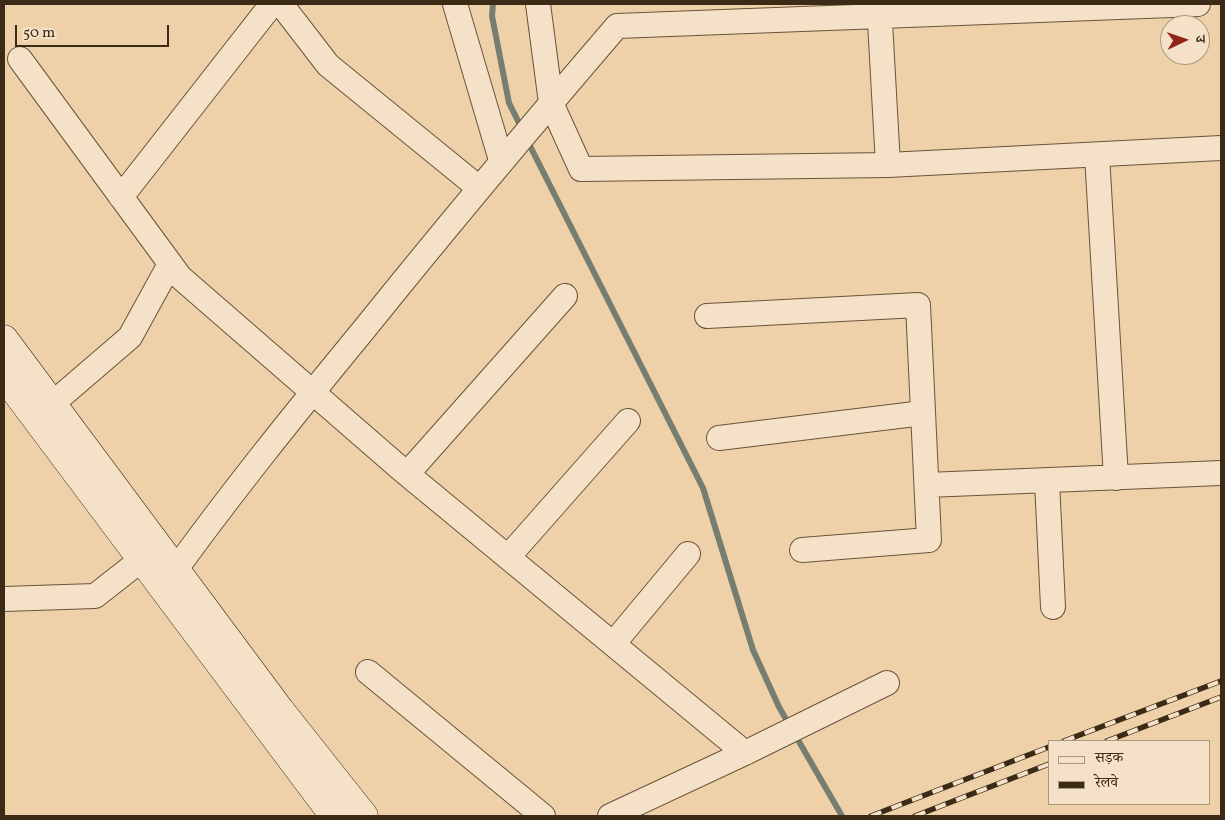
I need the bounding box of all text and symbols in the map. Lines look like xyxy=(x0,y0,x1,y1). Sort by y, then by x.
scale bar xyxy=(18,15,171,47)
north arrow xyxy=(1160,15,1210,65)
text: 50 m xyxy=(23,23,55,44)
text: उ xyxy=(1190,35,1209,43)
legend xyxy=(1048,740,1210,805)
text: सड़क xyxy=(1095,748,1123,769)
text: रेलवे xyxy=(1095,773,1118,794)

